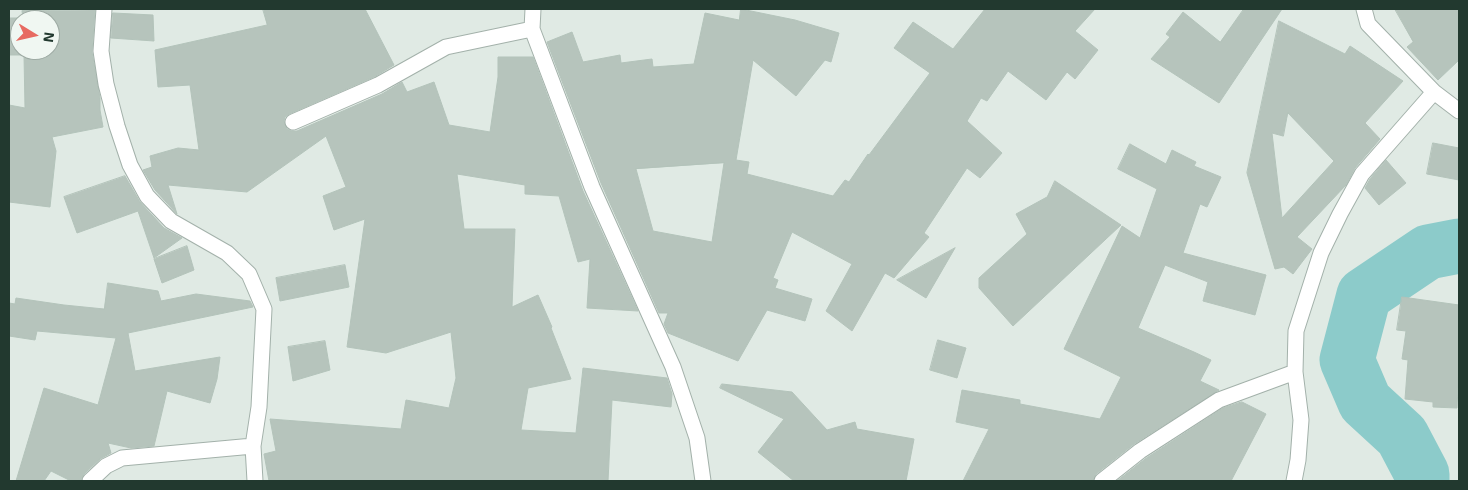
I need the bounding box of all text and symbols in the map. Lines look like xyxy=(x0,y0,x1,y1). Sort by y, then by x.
north arrow xyxy=(10,10,60,60)
text: N xyxy=(40,31,59,44)

